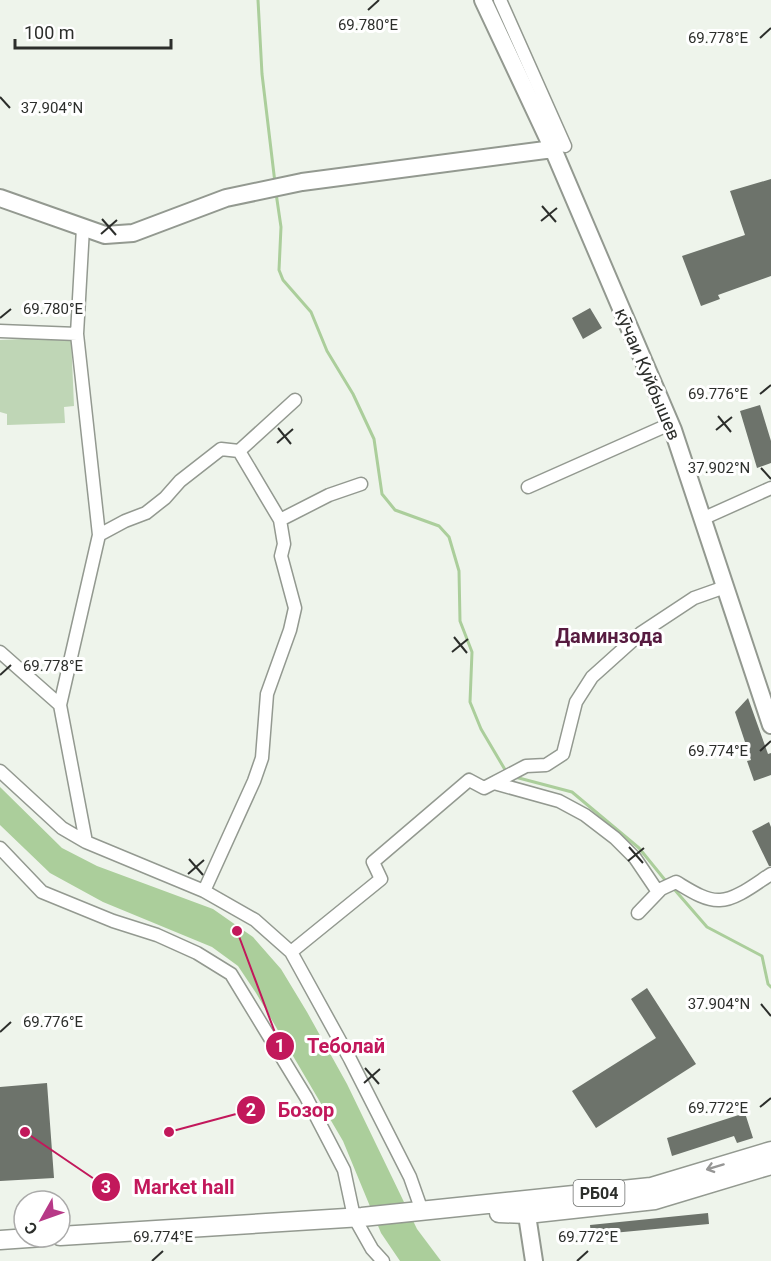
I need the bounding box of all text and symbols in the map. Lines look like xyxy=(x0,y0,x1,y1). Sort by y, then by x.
scale bar xyxy=(15,12,171,50)
text: 69.780°E xyxy=(338,16,399,34)
text: 100 m xyxy=(24,22,75,43)
text: 69.778°E xyxy=(688,29,749,47)
text: 37.904°N xyxy=(21,99,83,117)
text: 69.780°E xyxy=(23,300,84,318)
street label: кӯчаи Куйбышев xyxy=(611,305,685,443)
text: 69.776°E xyxy=(688,385,749,403)
text: 37.902°N xyxy=(688,459,750,477)
district label: Даминзода xyxy=(555,624,663,648)
text: 69.778°E xyxy=(23,657,84,675)
text: 69.774°E xyxy=(688,742,749,760)
text: 37.904°N xyxy=(688,995,750,1013)
text: 69.776°E xyxy=(23,1013,84,1031)
callout: Теболай xyxy=(265,1027,397,1065)
text: Теболай xyxy=(307,1034,385,1058)
text: 1 xyxy=(275,1035,285,1056)
callout: Бозор xyxy=(236,1091,347,1129)
text: Бозор xyxy=(278,1098,334,1122)
text: 2 xyxy=(246,1099,256,1120)
text: 69.772°E xyxy=(688,1099,749,1117)
one-way arrow xyxy=(706,1163,725,1174)
callout: Market hall xyxy=(91,1168,246,1206)
text: Market hall xyxy=(133,1175,235,1199)
text: 3 xyxy=(101,1176,111,1197)
road number: РБ04 xyxy=(574,1180,624,1206)
north arrow xyxy=(12,1189,72,1249)
text: С xyxy=(20,1218,42,1238)
text: 69.774°E xyxy=(133,1228,194,1246)
text: 69.772°E xyxy=(558,1228,619,1246)

